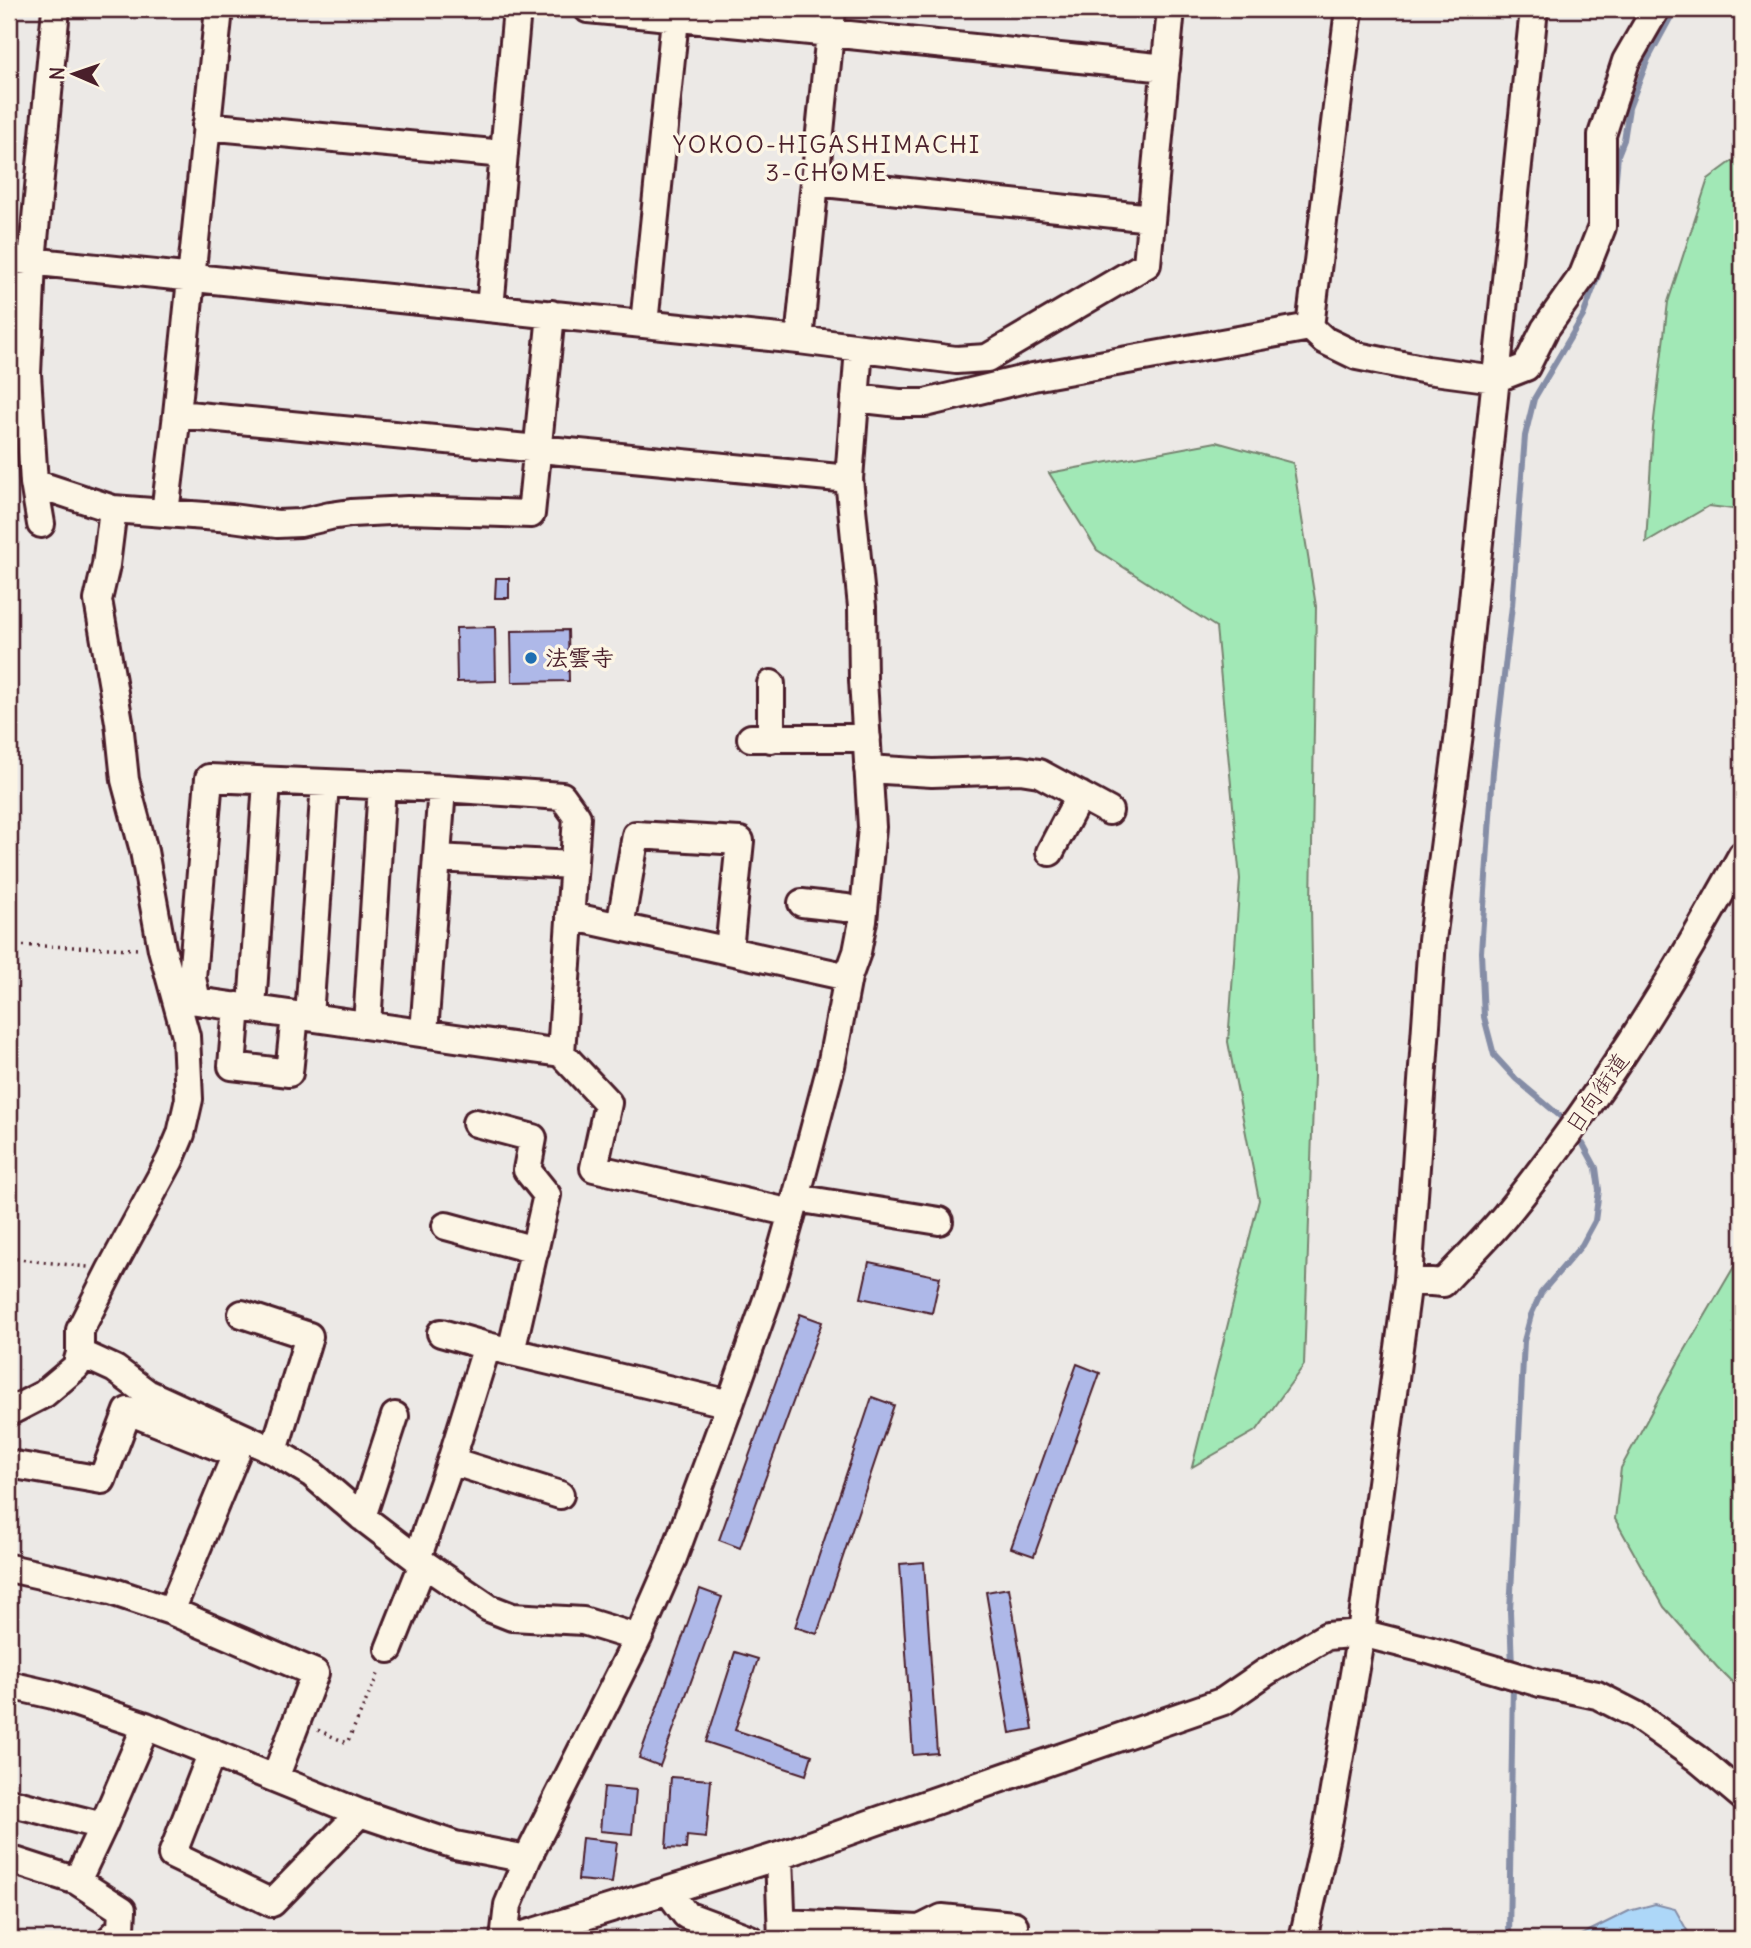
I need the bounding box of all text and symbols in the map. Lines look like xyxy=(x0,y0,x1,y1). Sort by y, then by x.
north arrow xyxy=(38,38,108,108)
text: N xyxy=(45,66,69,80)
district label: YOKOO-HIGASHIMACHI 3-CHOME xyxy=(673,129,981,187)
place label: 法雲寺 xyxy=(545,643,614,672)
marker: 法雲寺 xyxy=(523,650,539,666)
street label: 日向街道 xyxy=(1558,1047,1635,1139)

